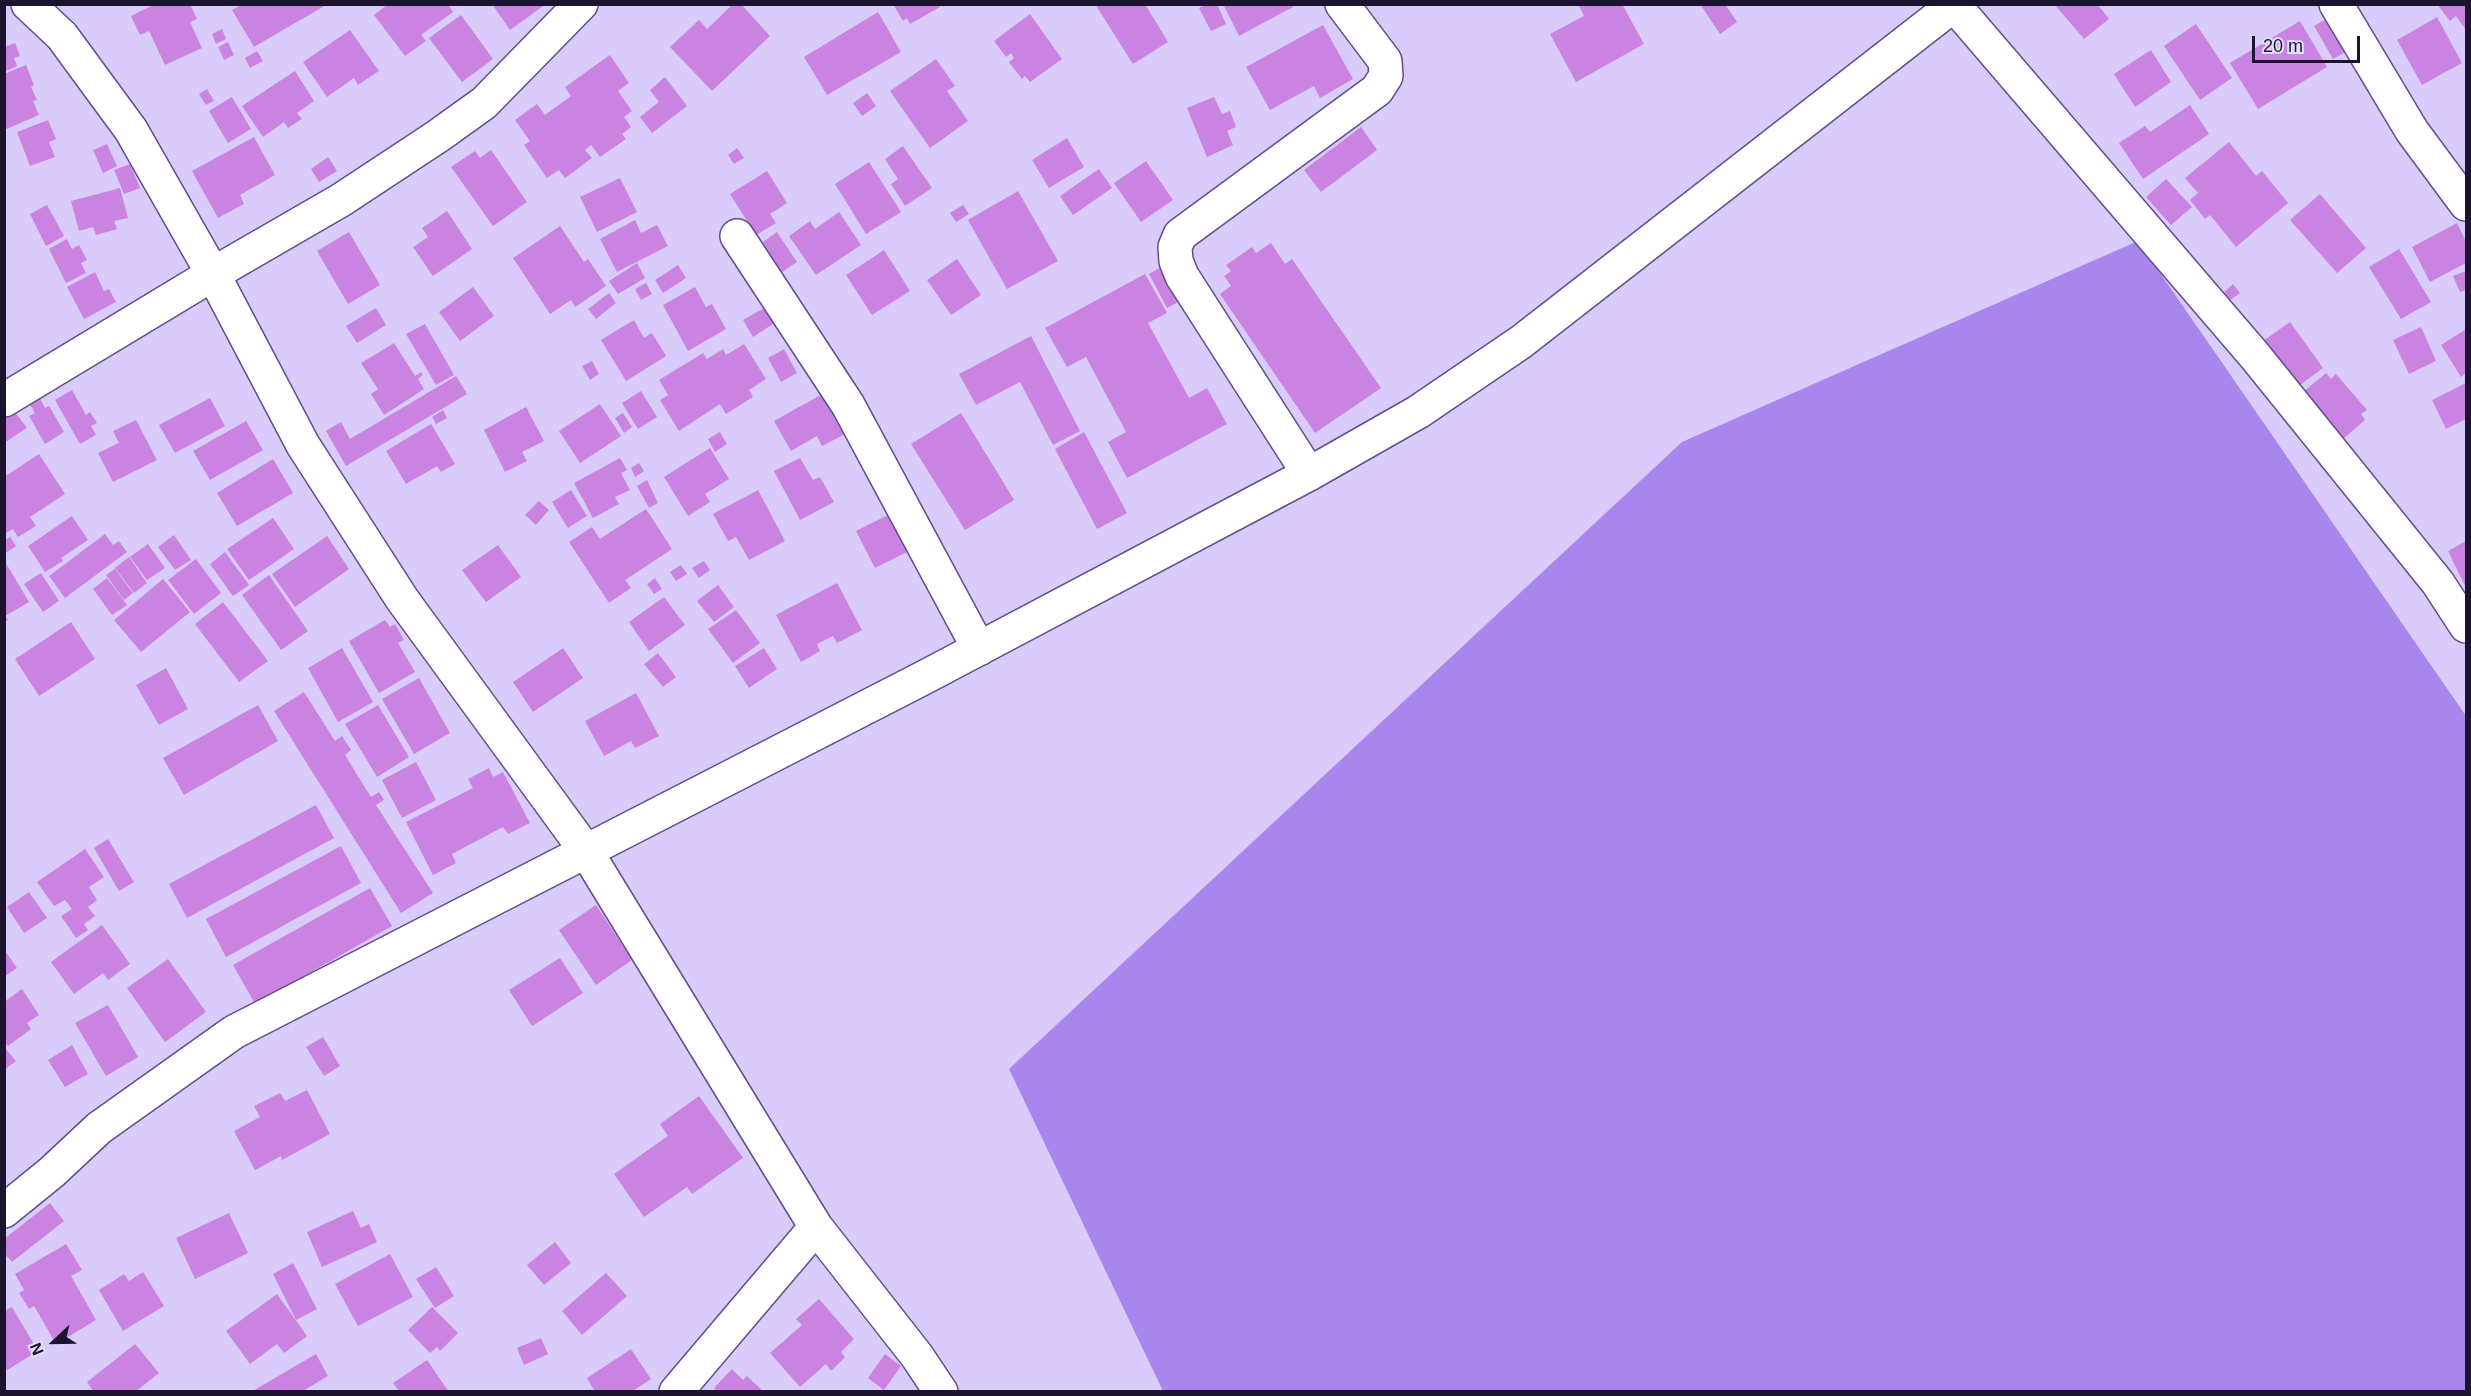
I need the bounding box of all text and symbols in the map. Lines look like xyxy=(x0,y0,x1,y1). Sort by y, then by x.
scale bar xyxy=(2255,24,2363,62)
text: 20 m xyxy=(2263,36,2303,56)
north arrow xyxy=(24,1312,84,1372)
text: N xyxy=(27,1340,47,1357)

